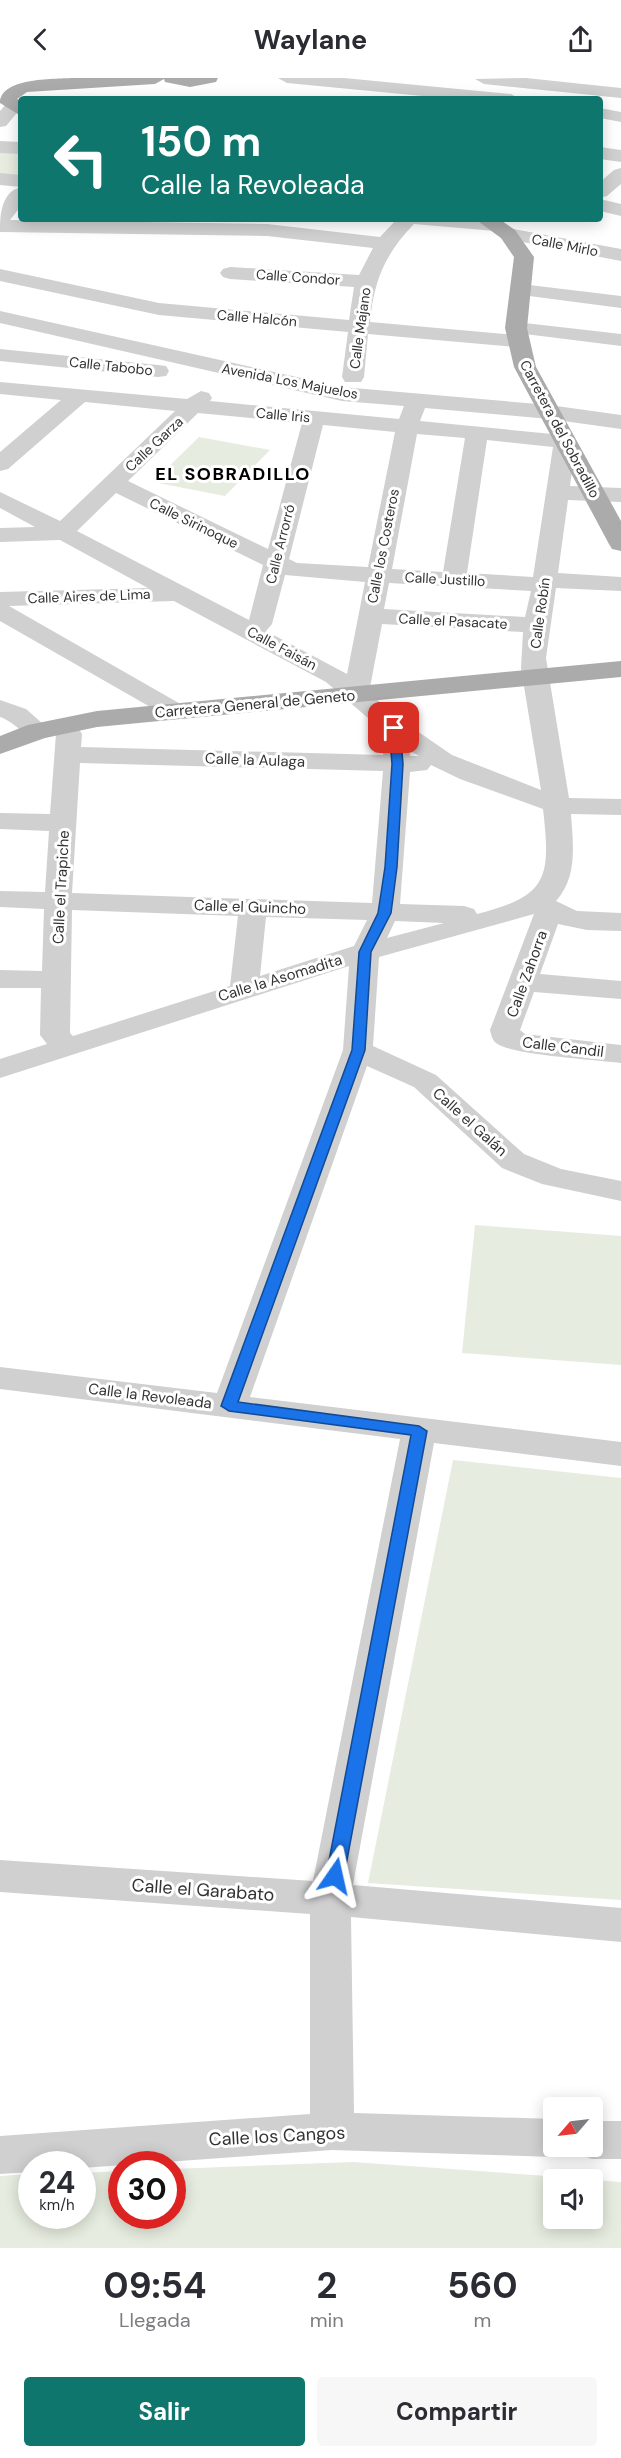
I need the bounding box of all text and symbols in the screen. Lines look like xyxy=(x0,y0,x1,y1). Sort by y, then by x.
text: Waylane xyxy=(254,22,367,57)
icon: back xyxy=(24,23,57,56)
icon: share xyxy=(564,23,597,56)
text: 150 m xyxy=(141,114,261,169)
icon: left xyxy=(42,120,120,198)
text: Calle la Revoleada xyxy=(141,167,365,202)
street label: Calle Mirlo xyxy=(530,230,600,260)
street label: Calle Condor xyxy=(255,265,341,289)
street label: Calle Majano xyxy=(345,286,375,370)
street label: Calle Halcón xyxy=(216,306,298,330)
street label: Calle Tabobo xyxy=(68,353,154,379)
street label: Carretera del Sobradillo xyxy=(516,357,604,501)
street label: Avenida Los Majuelos xyxy=(220,359,360,403)
street label: Calle Iris xyxy=(255,404,311,426)
street label: Calle Garza xyxy=(121,413,187,475)
district label: EL SOBRADILLO xyxy=(155,462,311,486)
street label: Calle los Costeros xyxy=(363,487,403,605)
street label: Calle Sirinoque xyxy=(147,494,241,552)
street label: Calle Arrorró xyxy=(261,502,299,586)
street label: Calle Justillo xyxy=(404,568,486,590)
street label: Calle Robín xyxy=(526,576,554,650)
street label: Calle Aires de Lima xyxy=(27,585,151,607)
street label: Calle el Pasacate xyxy=(398,609,508,633)
street label: Calle Faisán xyxy=(244,622,320,674)
street label: Carretera General de Geneto xyxy=(154,685,356,723)
pin xyxy=(368,702,419,753)
icon: arrive xyxy=(377,711,410,744)
street label: Calle la Aulaga xyxy=(205,748,305,772)
street label: Calle el Trapiche xyxy=(48,830,74,944)
street label: Calle el Guincho xyxy=(194,895,307,919)
street label: Calle Zahorra xyxy=(502,928,552,1020)
street label: Calle la Asomadita xyxy=(216,950,344,1006)
street label: Calle Candil xyxy=(521,1032,605,1062)
street label: Calle el Galán xyxy=(429,1083,511,1161)
street label: Calle la Revoleada xyxy=(87,1378,213,1414)
position arrow xyxy=(303,1844,367,1908)
street label: Calle el Garabato xyxy=(131,1873,275,1907)
north arrow xyxy=(543,2097,603,2157)
map controls xyxy=(543,2097,603,2229)
street label: Calle los Cangos xyxy=(208,2120,346,2152)
speed limit sign: 30 xyxy=(108,2151,186,2229)
text: 24 xyxy=(39,2163,75,2202)
button: sound xyxy=(543,2169,603,2229)
text: km/h xyxy=(39,2195,75,2215)
text: 09:54 xyxy=(103,2262,206,2309)
text: 2 xyxy=(316,2262,337,2309)
text: 560 xyxy=(447,2262,518,2309)
text: Llegada xyxy=(119,2307,191,2333)
text: min xyxy=(310,2307,344,2333)
text: m xyxy=(474,2307,491,2333)
button: Salir xyxy=(24,2377,305,2446)
button: Compartir xyxy=(317,2377,597,2446)

